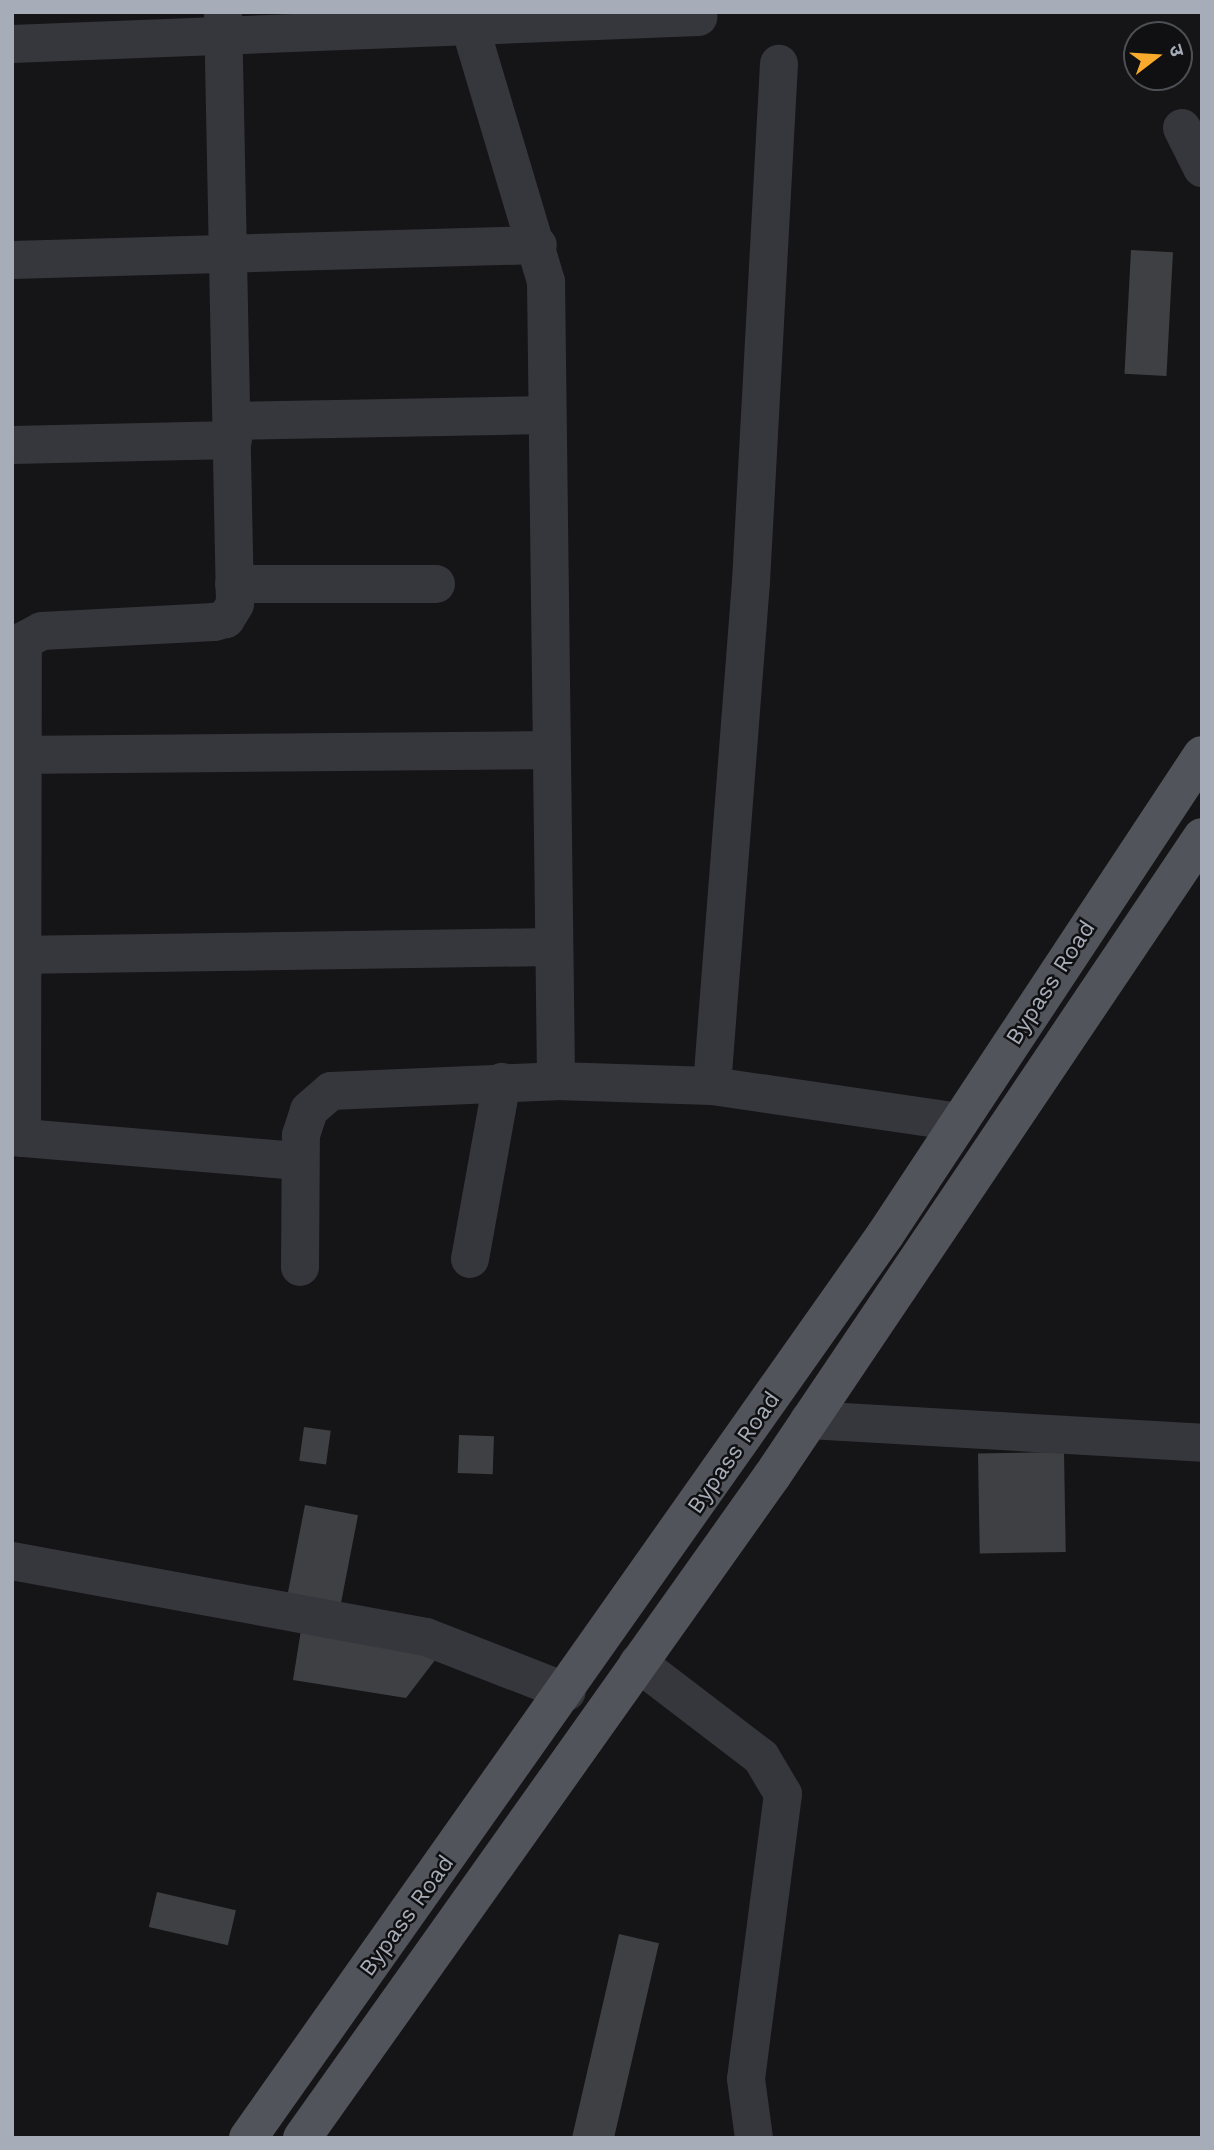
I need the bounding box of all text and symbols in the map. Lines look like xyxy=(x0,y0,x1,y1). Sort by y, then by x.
north arrow xyxy=(1123,21,1193,91)
text: उ xyxy=(1164,42,1189,59)
street label: Bypass Road xyxy=(1001,916,1101,1050)
street label: Bypass Road xyxy=(682,1387,786,1519)
street label: Bypass Road xyxy=(354,1850,460,1982)

